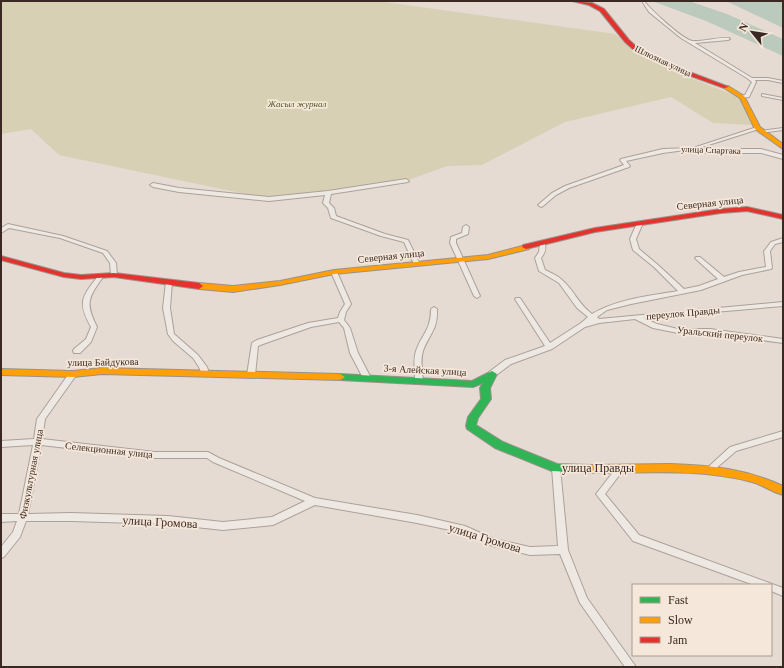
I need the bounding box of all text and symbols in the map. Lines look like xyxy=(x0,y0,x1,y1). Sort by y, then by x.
north arrow xyxy=(732,12,772,52)
text: N xyxy=(736,21,751,33)
street label: Шлюзная улица xyxy=(633,44,693,78)
park label: Жасыл журнал xyxy=(267,99,326,109)
street label: улица Спартака xyxy=(681,144,741,156)
street label: Северная улица xyxy=(676,194,744,212)
street label: Северная улица xyxy=(357,247,425,265)
street label: переулок Правды xyxy=(646,304,721,322)
street label: Уральский переулок xyxy=(677,324,764,344)
street label: улица Байдукова xyxy=(67,356,139,368)
street label: 3-я Алейская улица xyxy=(383,362,467,378)
street label: Физкультурная улица xyxy=(17,428,45,520)
street label: Селекционная улица xyxy=(65,440,154,460)
street label: улица Правды xyxy=(562,461,634,475)
street label: улица Громова xyxy=(122,513,198,531)
street label: улица Громова xyxy=(447,520,524,556)
legend xyxy=(632,584,772,656)
text: Fast xyxy=(668,593,689,607)
text: Slow xyxy=(668,613,693,627)
text: Jam xyxy=(668,633,688,647)

